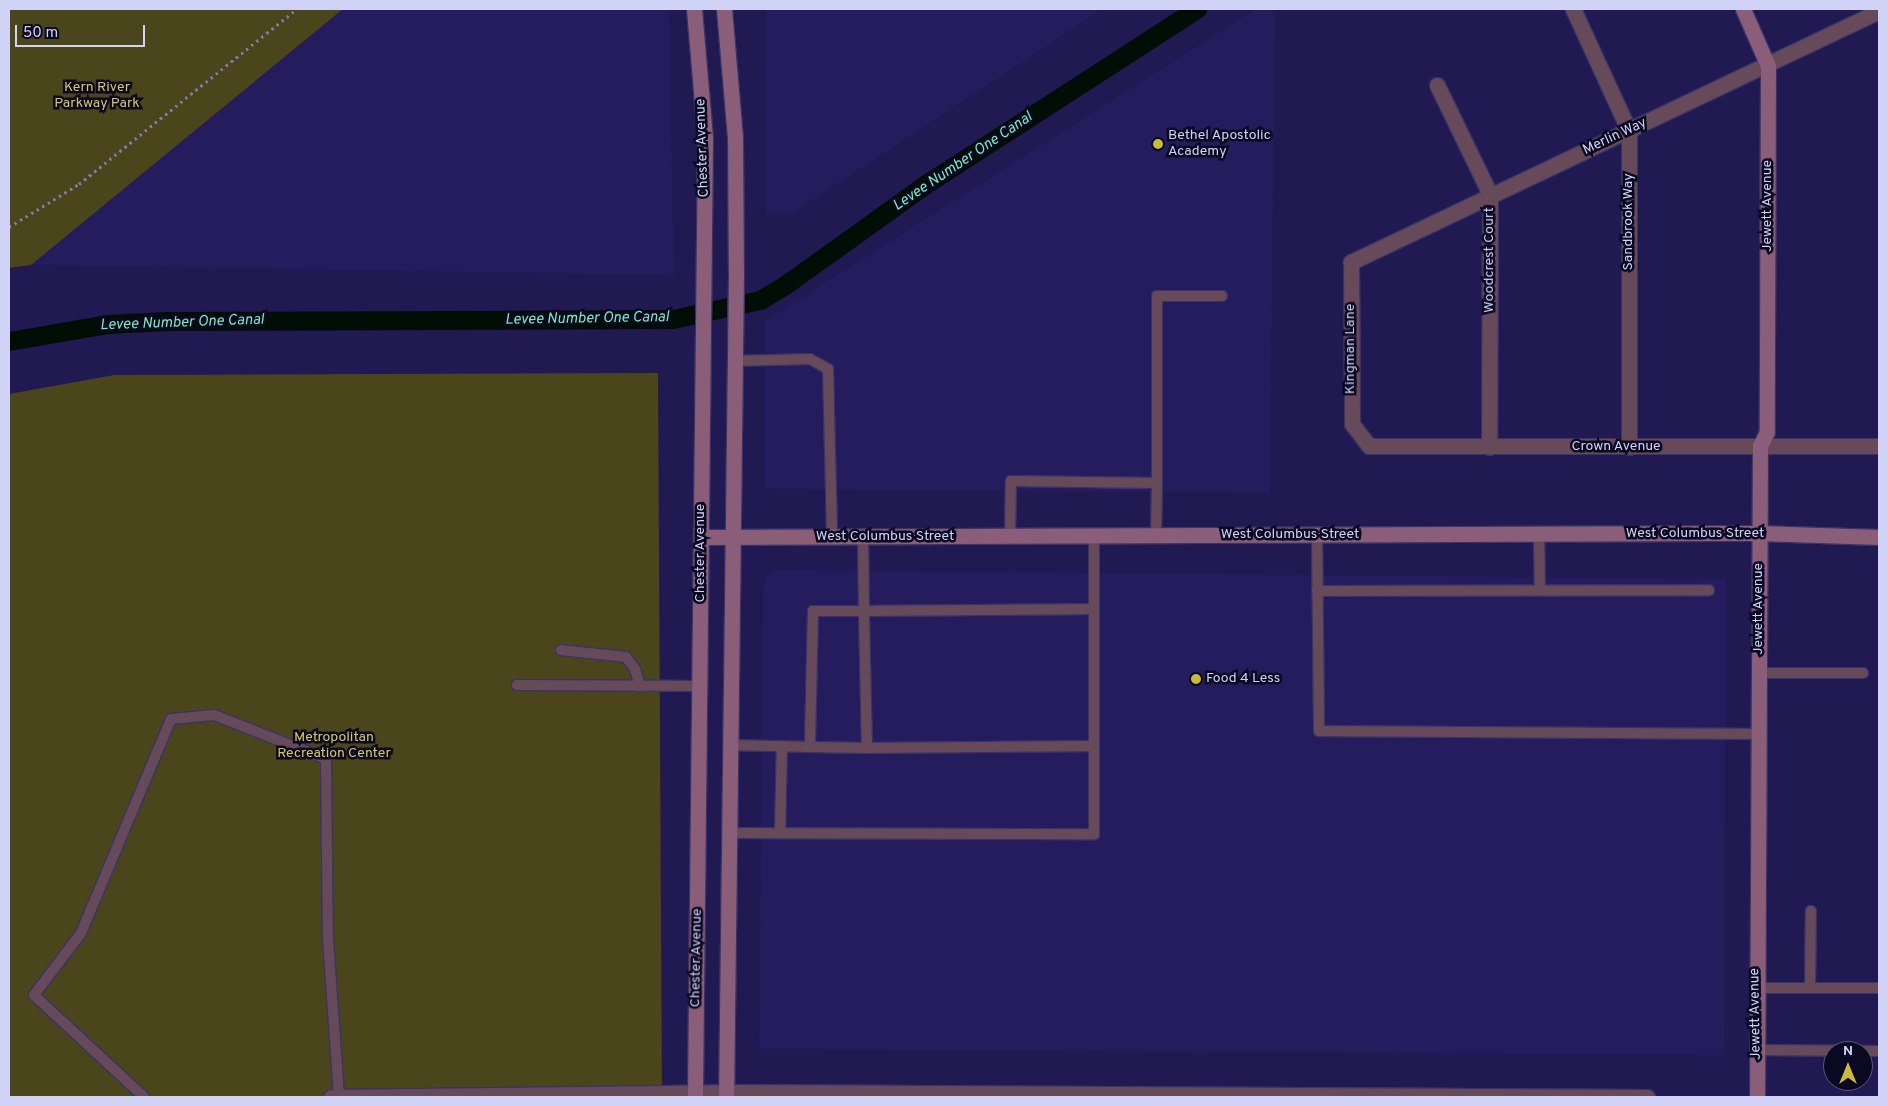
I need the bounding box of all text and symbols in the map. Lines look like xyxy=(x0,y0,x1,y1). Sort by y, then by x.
scale bar xyxy=(18,15,148,47)
text: 50 m xyxy=(23,24,58,43)
park label: Kern River Parkway Park xyxy=(54,80,140,112)
street label: Chester Avenue xyxy=(693,98,713,198)
water label: Levee Number One Canal xyxy=(890,109,1036,215)
street label: Merlin Way xyxy=(1580,115,1650,159)
place label: Bethel Apostolic Academy xyxy=(1168,128,1271,160)
marker: Bethel Apostolic Academy xyxy=(1152,138,1164,150)
street label: Jewett Avenue xyxy=(1760,160,1776,252)
street label: Sandbrook Way xyxy=(1621,173,1637,271)
street label: Woodcrest Court xyxy=(1482,207,1498,313)
street label: Kingman Lane xyxy=(1343,304,1359,394)
water label: Levee Number One Canal xyxy=(505,309,669,329)
water label: Levee Number One Canal xyxy=(100,311,264,335)
street label: Crown Avenue xyxy=(1571,439,1661,455)
street label: Chester Avenue xyxy=(693,503,709,603)
street label: West Columbus Street xyxy=(1626,526,1764,542)
street label: West Columbus Street xyxy=(1221,527,1359,543)
street label: West Columbus Street xyxy=(816,529,954,545)
street label: Jewett Avenue xyxy=(1751,563,1767,655)
place label: Food 4 Less xyxy=(1206,671,1280,687)
marker: Food 4 Less xyxy=(1190,673,1202,685)
park label: Metropolitan Recreation Center xyxy=(277,730,391,762)
street label: Chester Avenue xyxy=(688,908,706,1008)
street label: Jewett Avenue xyxy=(1747,967,1765,1061)
north arrow xyxy=(1823,1041,1873,1091)
text: N xyxy=(1843,1043,1853,1060)

